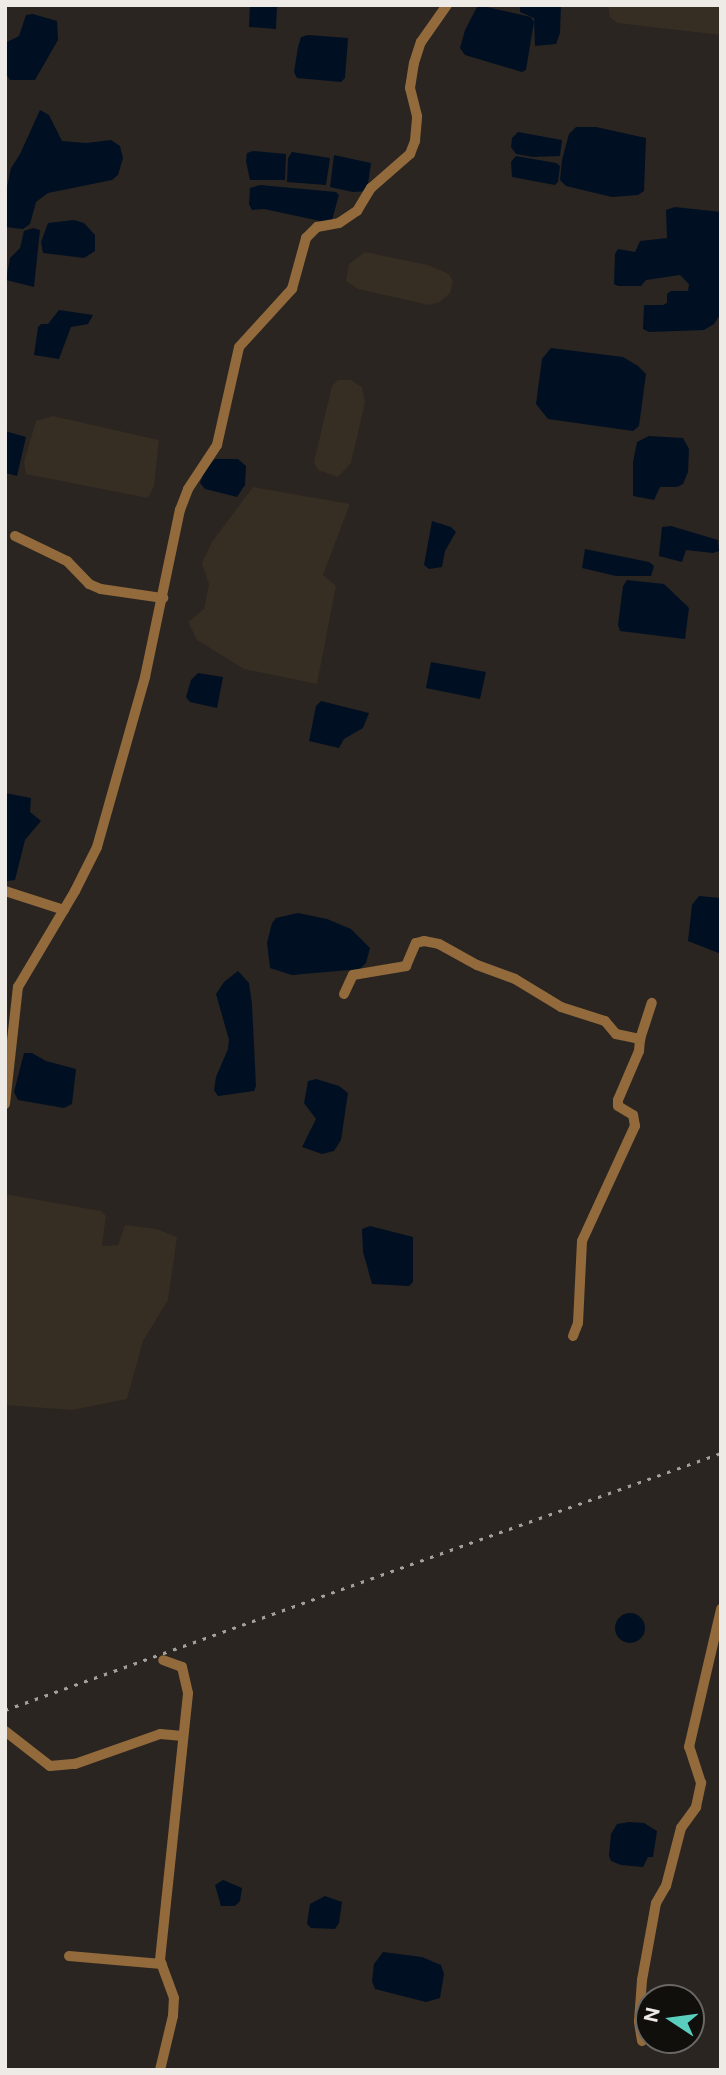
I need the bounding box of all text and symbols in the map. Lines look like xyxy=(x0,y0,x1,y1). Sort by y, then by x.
north arrow xyxy=(635,1984,705,2054)
text: N xyxy=(639,2005,664,2024)

